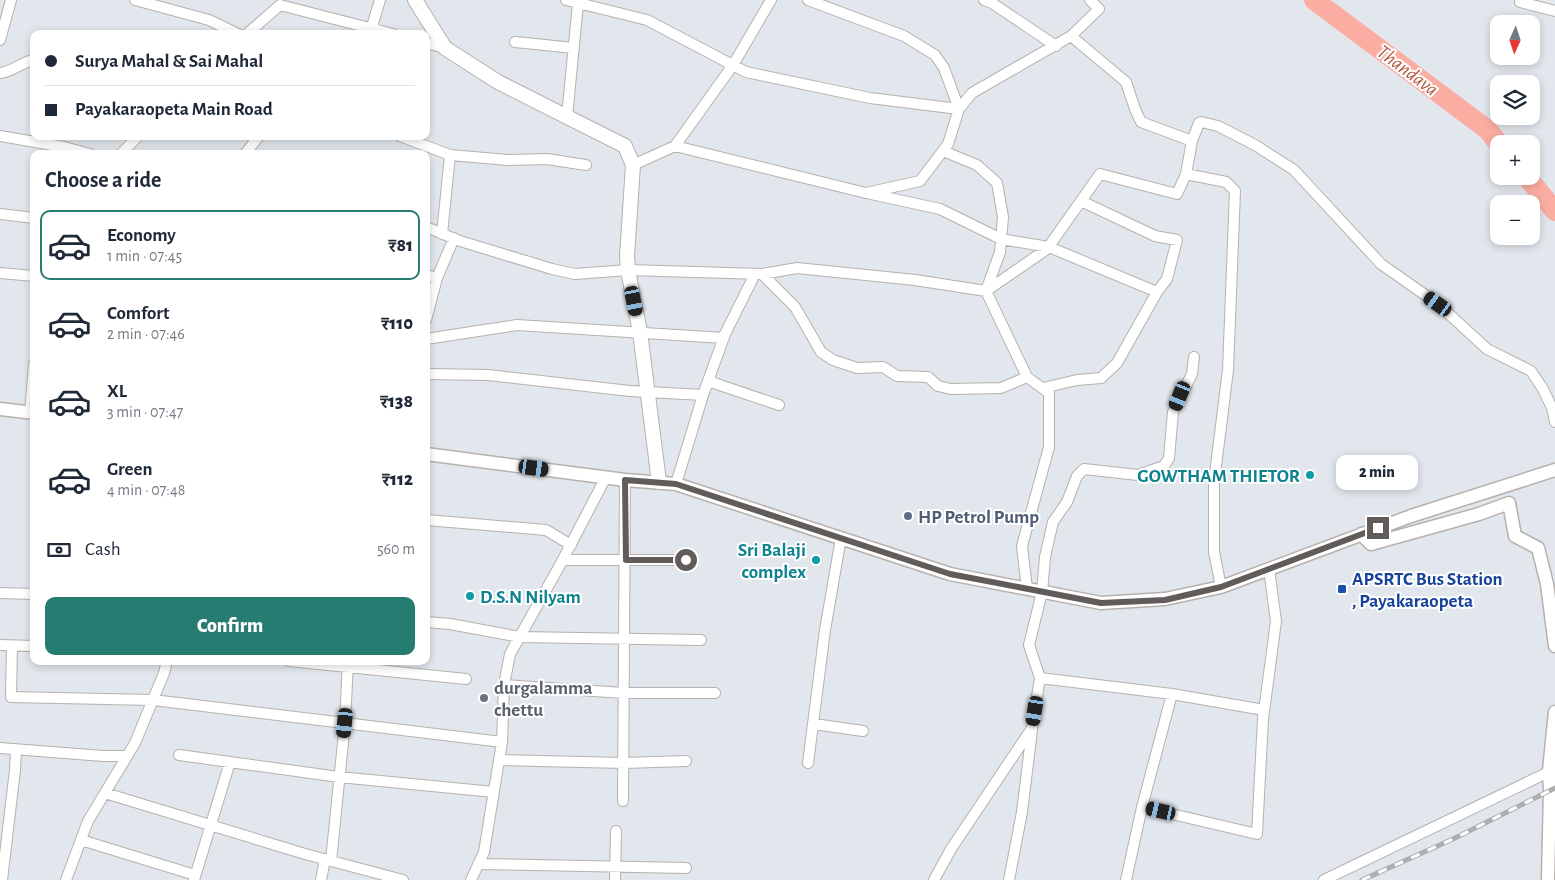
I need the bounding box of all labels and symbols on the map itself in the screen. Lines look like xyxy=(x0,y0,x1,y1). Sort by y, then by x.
north arrow xyxy=(1490,15,1540,65)
water label: Thandava xyxy=(1373,42,1442,100)
car xyxy=(623,285,644,317)
car xyxy=(1421,289,1454,319)
car xyxy=(1167,379,1192,413)
callout: 2 min xyxy=(1337,456,1419,490)
car xyxy=(518,458,549,478)
place label: GOWTHAM THIETOR xyxy=(1137,467,1300,486)
marker: GOWTHAM THIETOR xyxy=(1304,469,1316,481)
place label: HP Petrol Pump xyxy=(918,508,1039,527)
marker: HP Petrol Pump xyxy=(902,510,914,522)
route end xyxy=(1367,517,1389,539)
place label: Sri Balaji complex xyxy=(738,541,806,582)
route start xyxy=(675,549,697,571)
marker: Sri Balaji complex xyxy=(810,554,822,566)
place label: APSRTC Bus Station , Payakaraopeta xyxy=(1352,570,1503,611)
marker: APSRTC Bus Station , Payakaraopeta xyxy=(1336,583,1348,595)
place label: D.S.N Nilyam xyxy=(480,588,581,607)
marker: D.S.N Nilyam xyxy=(464,590,476,602)
place label: durgalamma chettu xyxy=(494,679,592,720)
marker: durgalamma chettu xyxy=(478,692,490,704)
car xyxy=(1025,695,1044,727)
car xyxy=(335,707,354,739)
car xyxy=(1144,800,1177,822)

